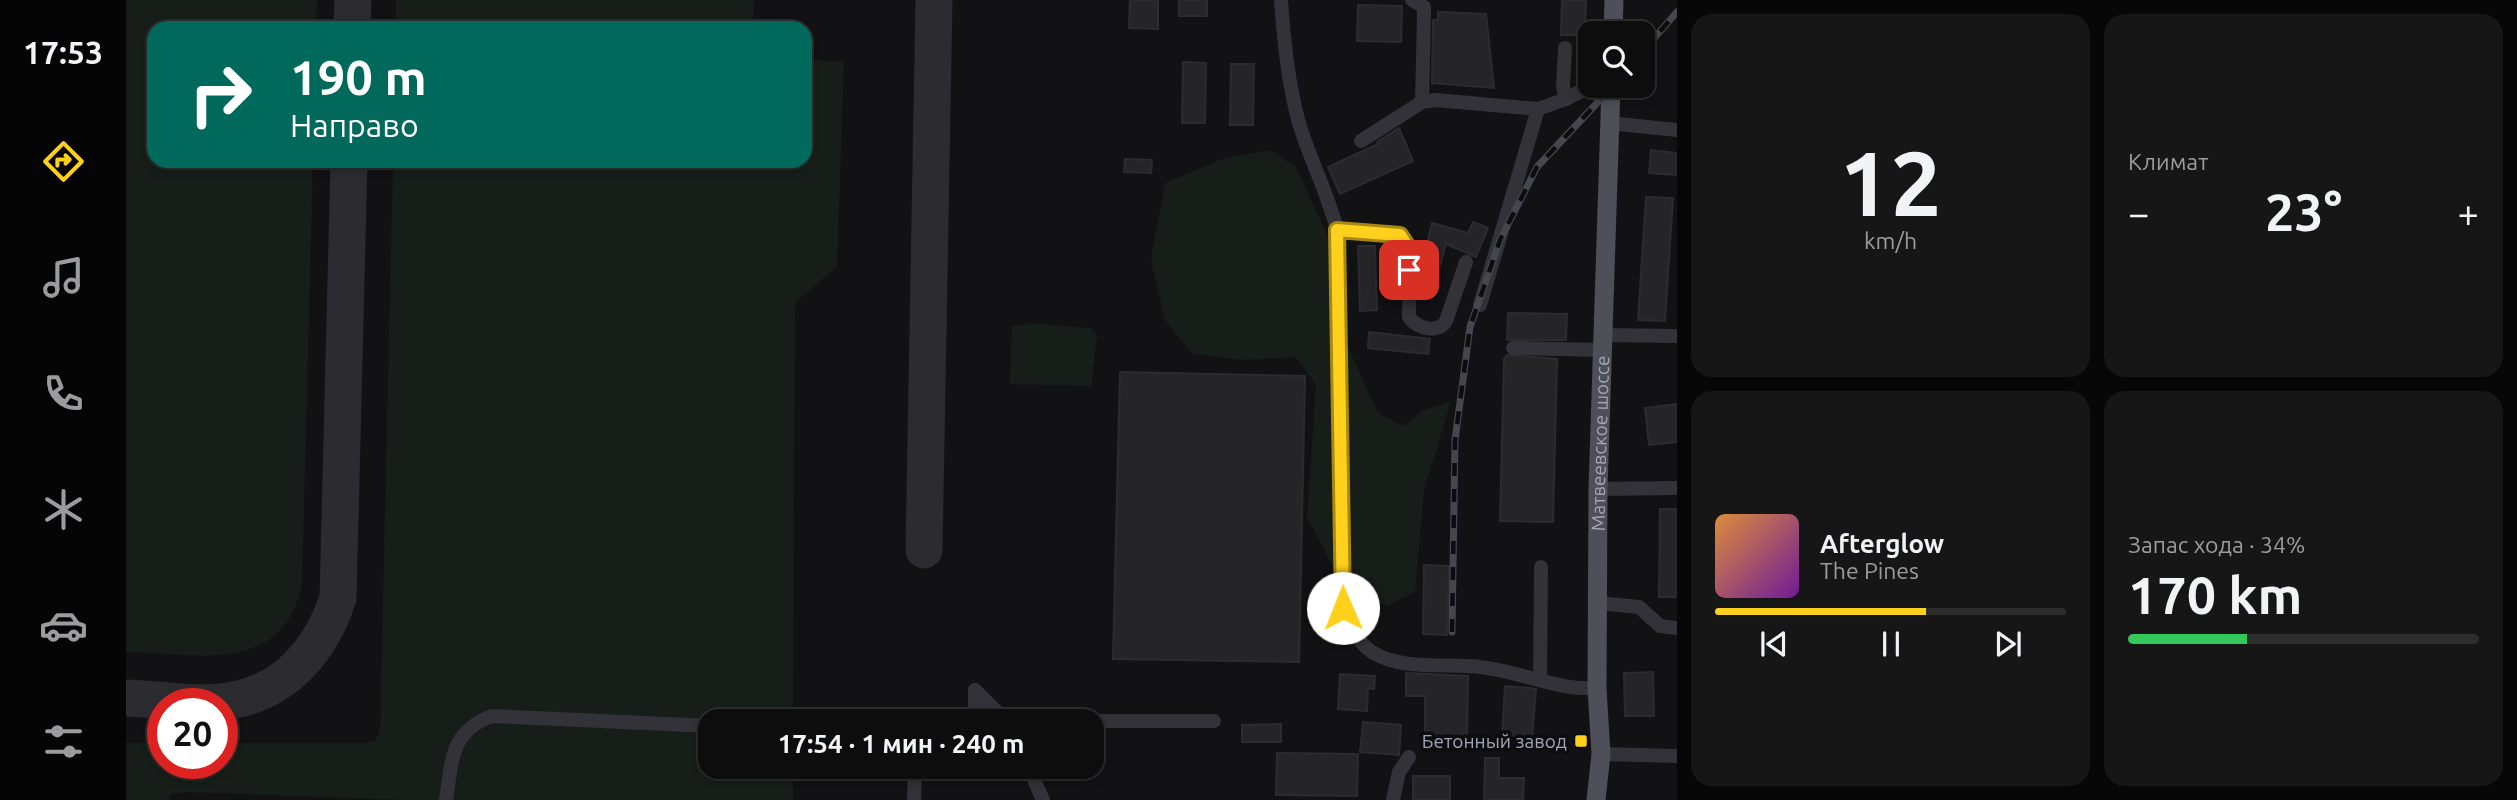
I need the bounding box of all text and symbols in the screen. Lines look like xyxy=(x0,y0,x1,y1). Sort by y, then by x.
map controls xyxy=(1578,21,1655,98)
button: search xyxy=(1578,21,1655,98)
text: 17:53 xyxy=(23,34,103,70)
icon: right xyxy=(175,49,266,140)
text: 190 m xyxy=(290,49,427,104)
text: Направо xyxy=(290,107,419,143)
text: 12 xyxy=(1839,131,1942,233)
icon: directions xyxy=(39,137,88,186)
text: Климат xyxy=(2128,149,2208,174)
text: 23° xyxy=(2265,183,2342,241)
text: − xyxy=(2128,192,2149,234)
text: + xyxy=(2458,192,2479,234)
text: km/h xyxy=(1864,228,1917,253)
pin xyxy=(1379,240,1439,300)
icon: arrive xyxy=(1390,251,1428,289)
icon: music xyxy=(39,253,88,302)
street label: Матвеевское шоссе xyxy=(1587,355,1613,531)
icon: phone xyxy=(39,369,88,418)
icon: climate xyxy=(39,485,88,534)
text: Afterglow xyxy=(1820,529,1944,558)
text: Запас хода · 34% xyxy=(2128,532,2305,557)
text: The Pines xyxy=(1820,558,1919,583)
text: 170 km xyxy=(2128,566,2302,624)
position arrow xyxy=(1306,571,1380,645)
icon: car xyxy=(39,601,88,650)
icon: previous xyxy=(1755,625,1793,663)
icon: pause xyxy=(1872,625,1910,663)
icon: next xyxy=(1989,625,2027,663)
speed limit sign: 20 xyxy=(147,688,238,779)
icon: filters xyxy=(39,717,88,766)
text: 17:54 · 1 мин · 240 m xyxy=(778,729,1024,758)
place label: Бетонный завод xyxy=(1422,730,1567,752)
marker: Бетонный завод xyxy=(1573,733,1589,749)

